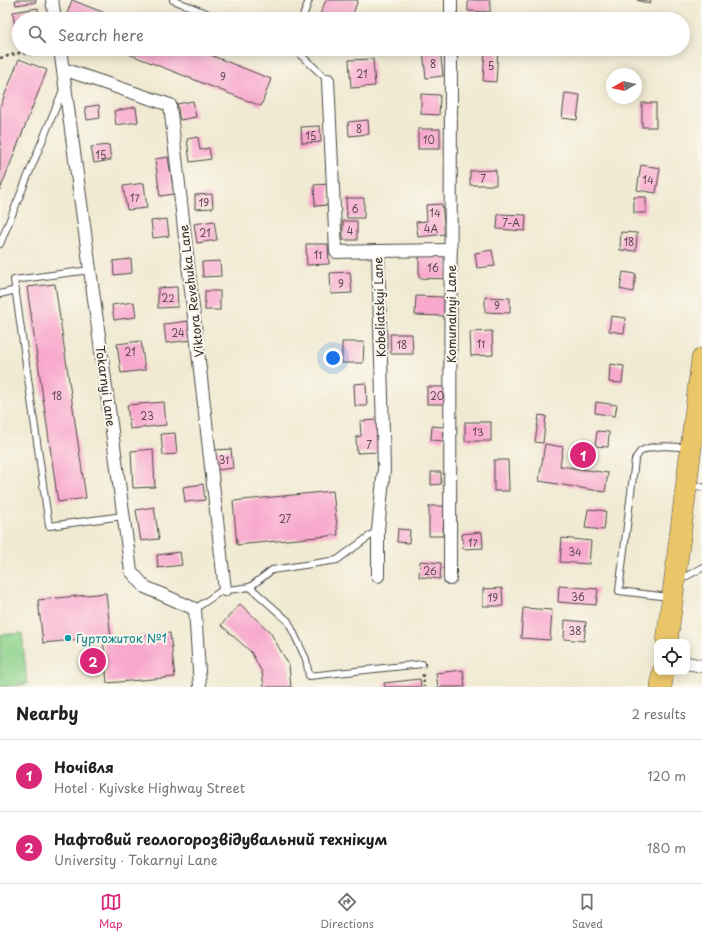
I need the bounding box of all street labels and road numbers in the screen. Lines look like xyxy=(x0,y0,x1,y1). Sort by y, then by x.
street label: Viktora Revehuka Lane xyxy=(174,224,208,358)
street label: Kobeliatskyi Lane xyxy=(368,256,390,357)
street label: Komunalnyi Lane xyxy=(442,264,460,363)
street label: Tokarnyi Lane xyxy=(91,344,121,428)

